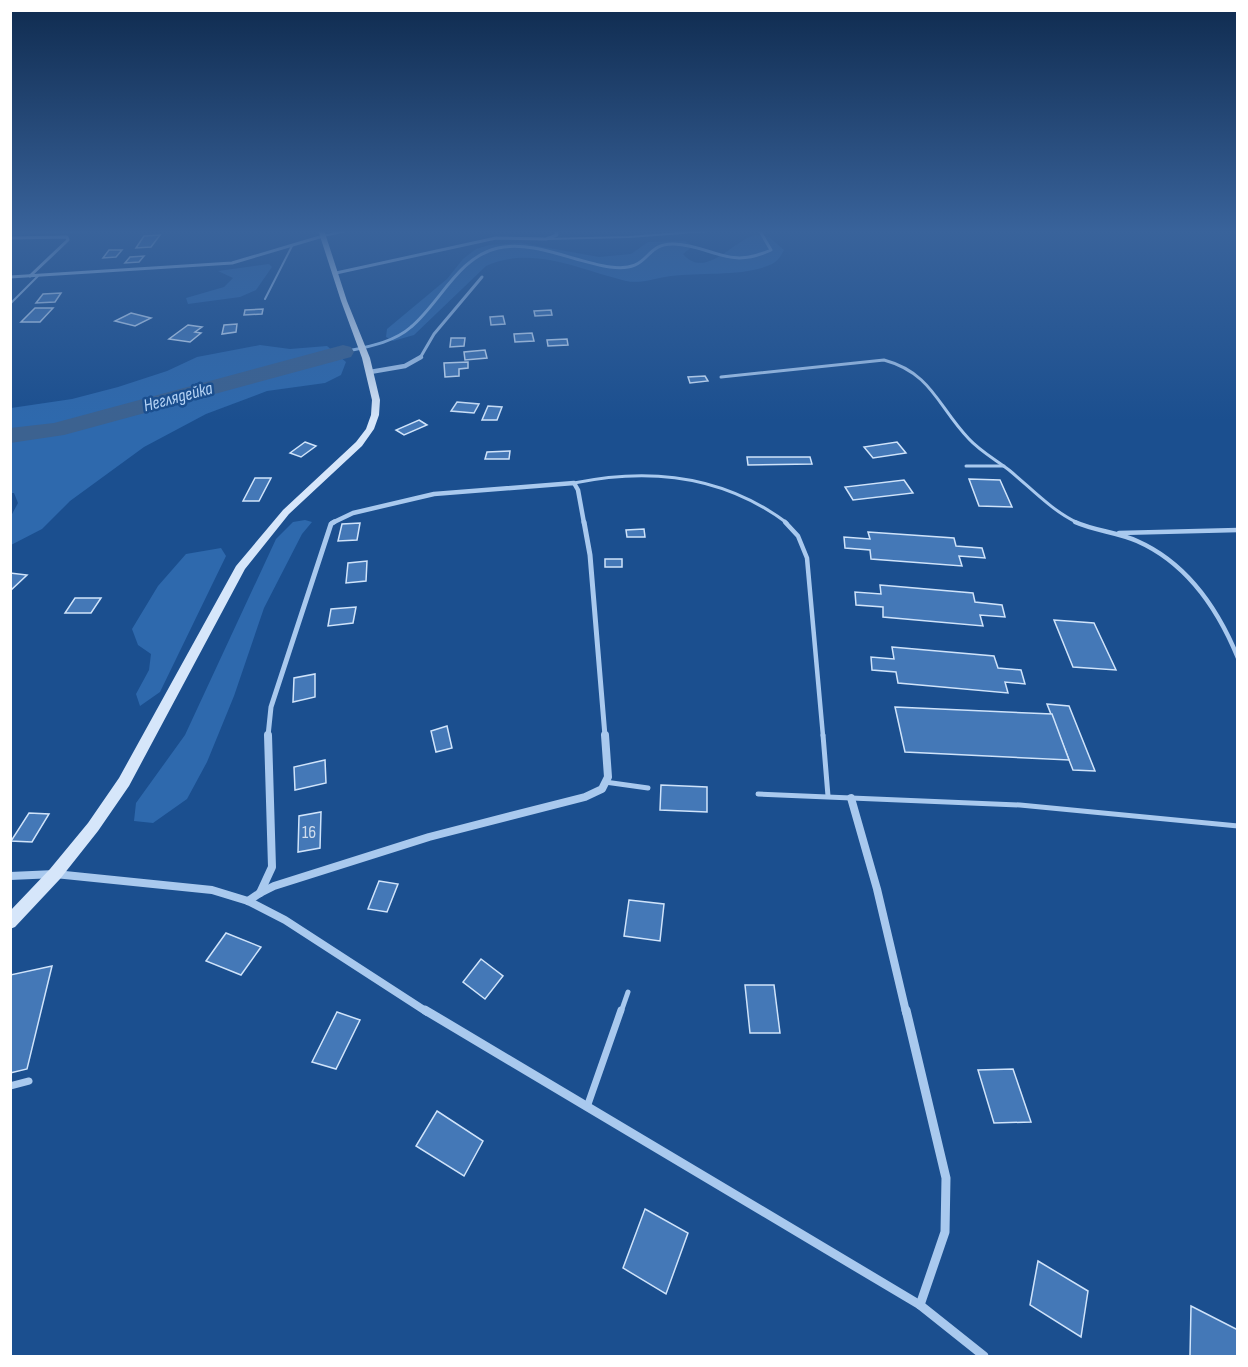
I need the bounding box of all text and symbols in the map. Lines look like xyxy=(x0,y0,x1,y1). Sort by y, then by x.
water label: Неглядейка xyxy=(141,377,216,416)
house number: 16 xyxy=(302,822,316,843)

